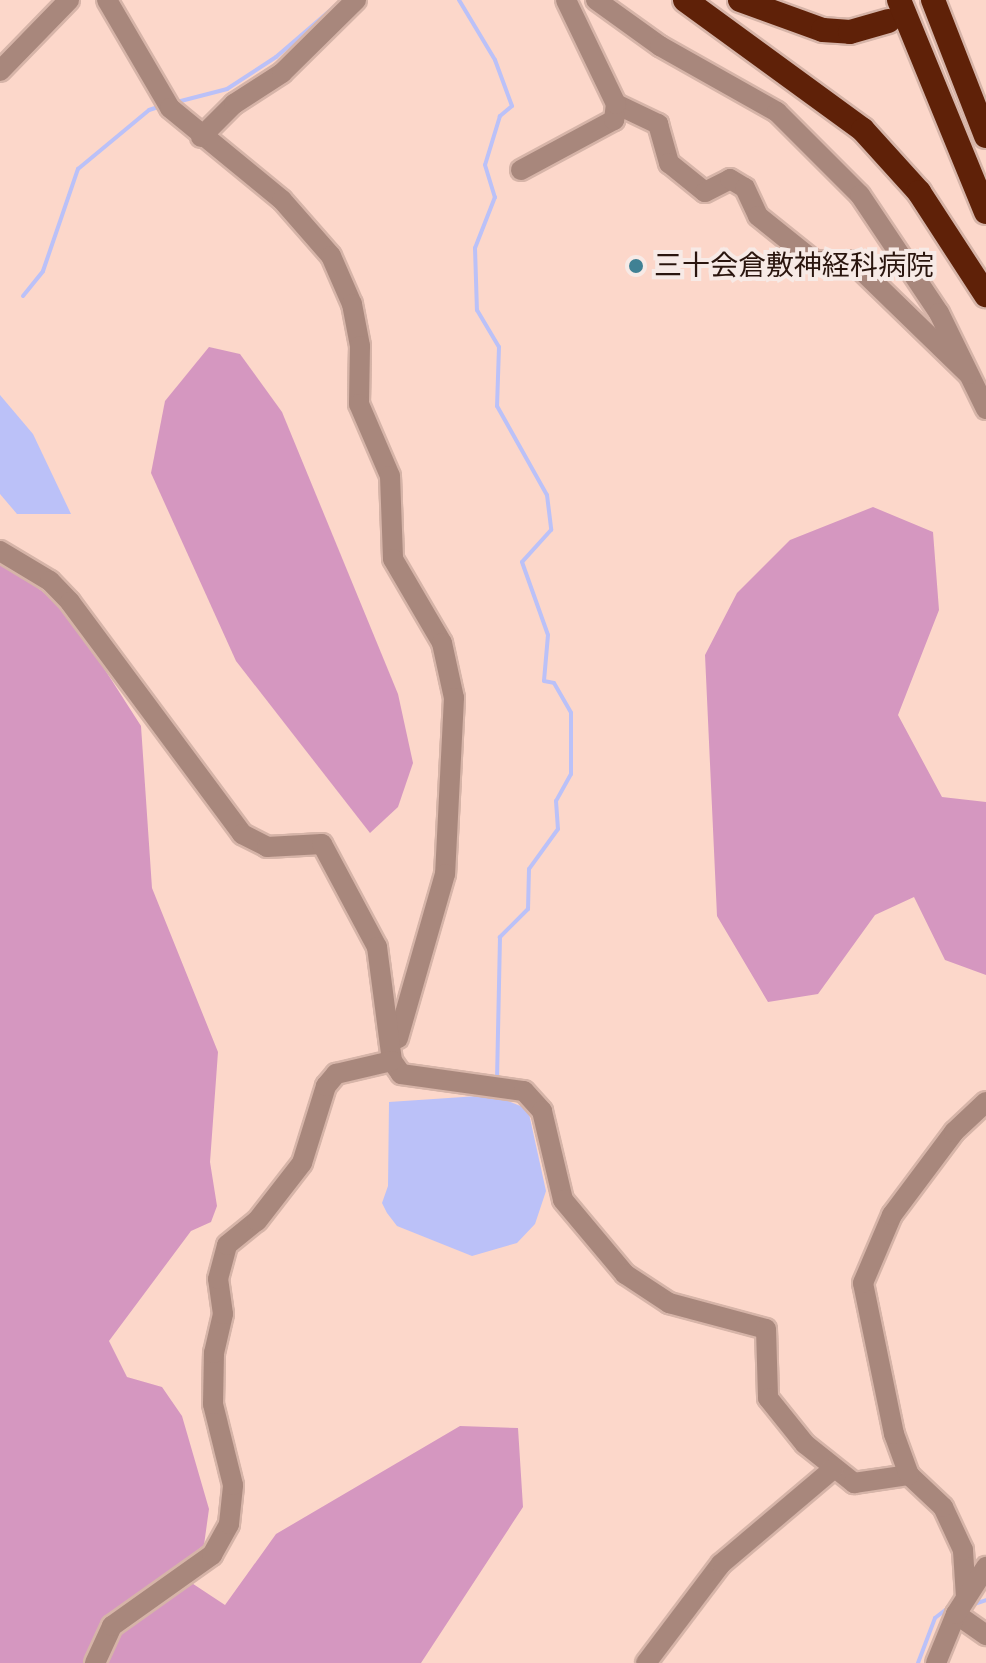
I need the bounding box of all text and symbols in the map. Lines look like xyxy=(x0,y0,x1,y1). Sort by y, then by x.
place label: 三十会倉敷神経科病院 xyxy=(654,249,934,283)
marker: 三十会倉敷神経科病院 xyxy=(625,255,647,277)

